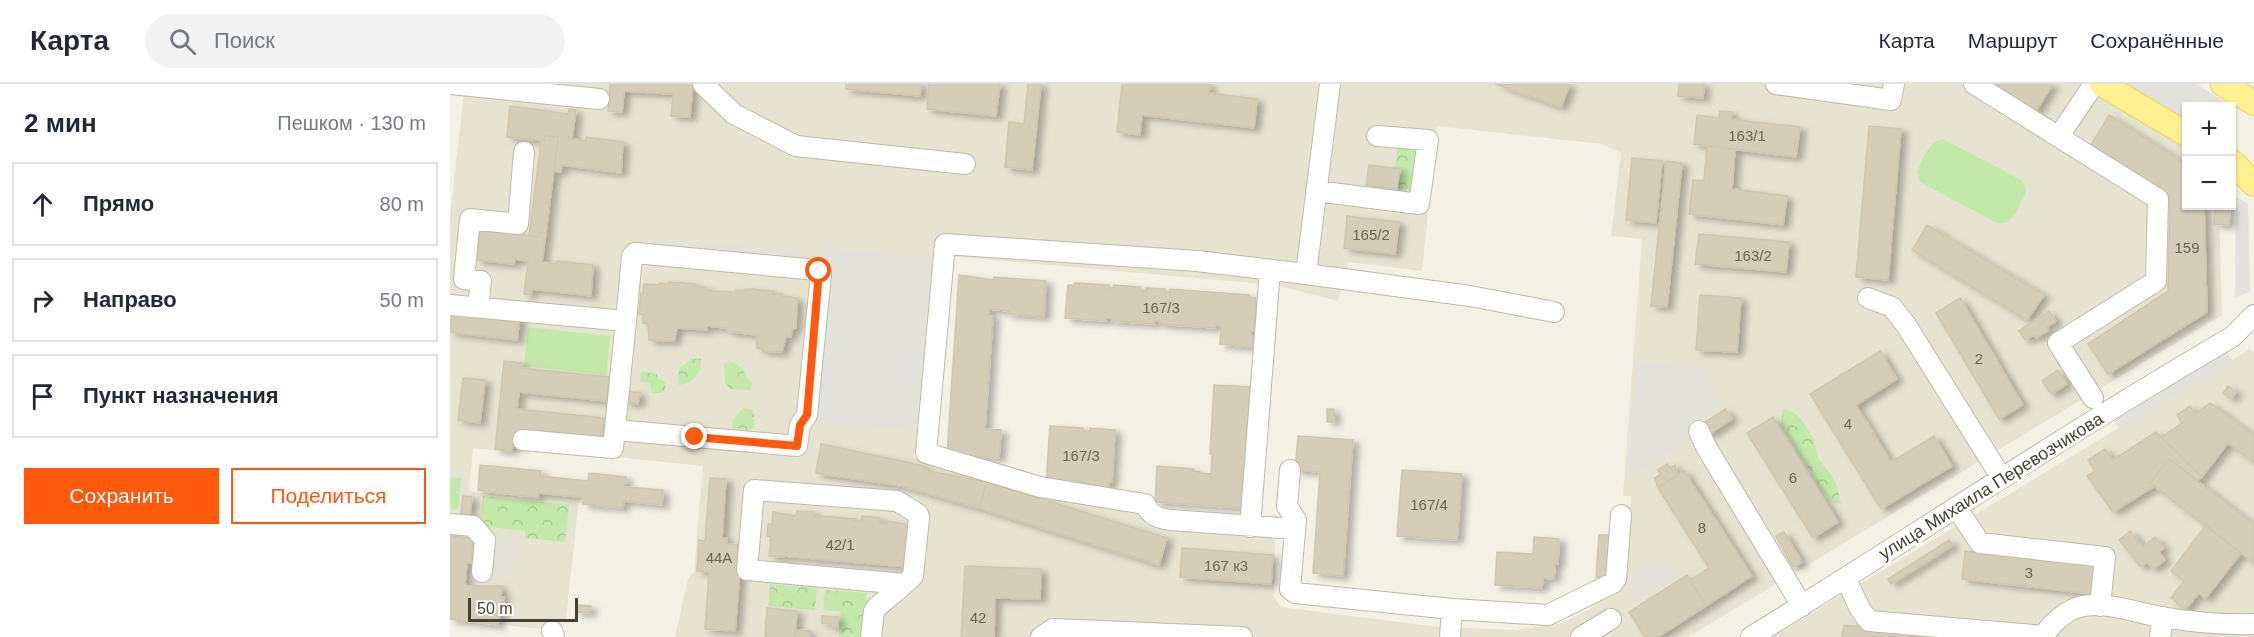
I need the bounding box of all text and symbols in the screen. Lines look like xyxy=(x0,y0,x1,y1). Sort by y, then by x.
search box xyxy=(145,14,565,68)
text: Карта xyxy=(30,25,109,56)
icon: search xyxy=(166,25,199,58)
text: Поиск xyxy=(214,28,275,53)
text: Карта xyxy=(1879,29,1935,52)
text: Маршрут xyxy=(1968,29,2057,52)
text: Сохранённые xyxy=(2090,29,2224,52)
map controls xyxy=(2182,102,2236,210)
button: + xyxy=(2182,102,2236,156)
text: 2 мин xyxy=(24,108,97,138)
text: Пешком · 130 m xyxy=(277,112,426,134)
house number: 163/1 xyxy=(1728,127,1766,144)
button: − xyxy=(2182,156,2236,210)
icon: ahead xyxy=(26,188,59,221)
text: Прямо xyxy=(83,191,154,216)
text: 80 m xyxy=(380,193,424,215)
house number: 165/2 xyxy=(1352,226,1390,243)
house number: 159 xyxy=(2174,239,2200,256)
house number: 163/2 xyxy=(1734,247,1772,264)
route start xyxy=(805,257,831,283)
icon: right xyxy=(26,284,59,317)
text: Направо xyxy=(83,287,177,312)
text: 50 m xyxy=(380,289,424,311)
house number: 167/3 xyxy=(1142,299,1180,316)
house number: 2 xyxy=(1975,350,1983,367)
icon: arrive xyxy=(26,380,59,413)
text: Пункт назначения xyxy=(83,383,279,408)
street label: улица Михаила Перевозчикова xyxy=(1875,408,2108,564)
house number: 4 xyxy=(1844,415,1852,432)
route end xyxy=(681,423,707,449)
house number: 167/3 xyxy=(1062,447,1100,464)
button: Сохранить xyxy=(24,468,219,524)
button: Поделиться xyxy=(231,468,426,524)
house number: 6 xyxy=(1789,469,1797,486)
house number: 167/4 xyxy=(1410,496,1448,513)
house number: 8 xyxy=(1698,519,1706,536)
house number: 42/1 xyxy=(825,536,855,553)
house number: 44А xyxy=(706,549,732,566)
house number: 167 к3 xyxy=(1204,557,1248,574)
house number: 3 xyxy=(2025,564,2033,581)
scale bar xyxy=(468,595,578,622)
text: 50 m xyxy=(477,600,513,617)
house number: 42 xyxy=(970,609,986,626)

